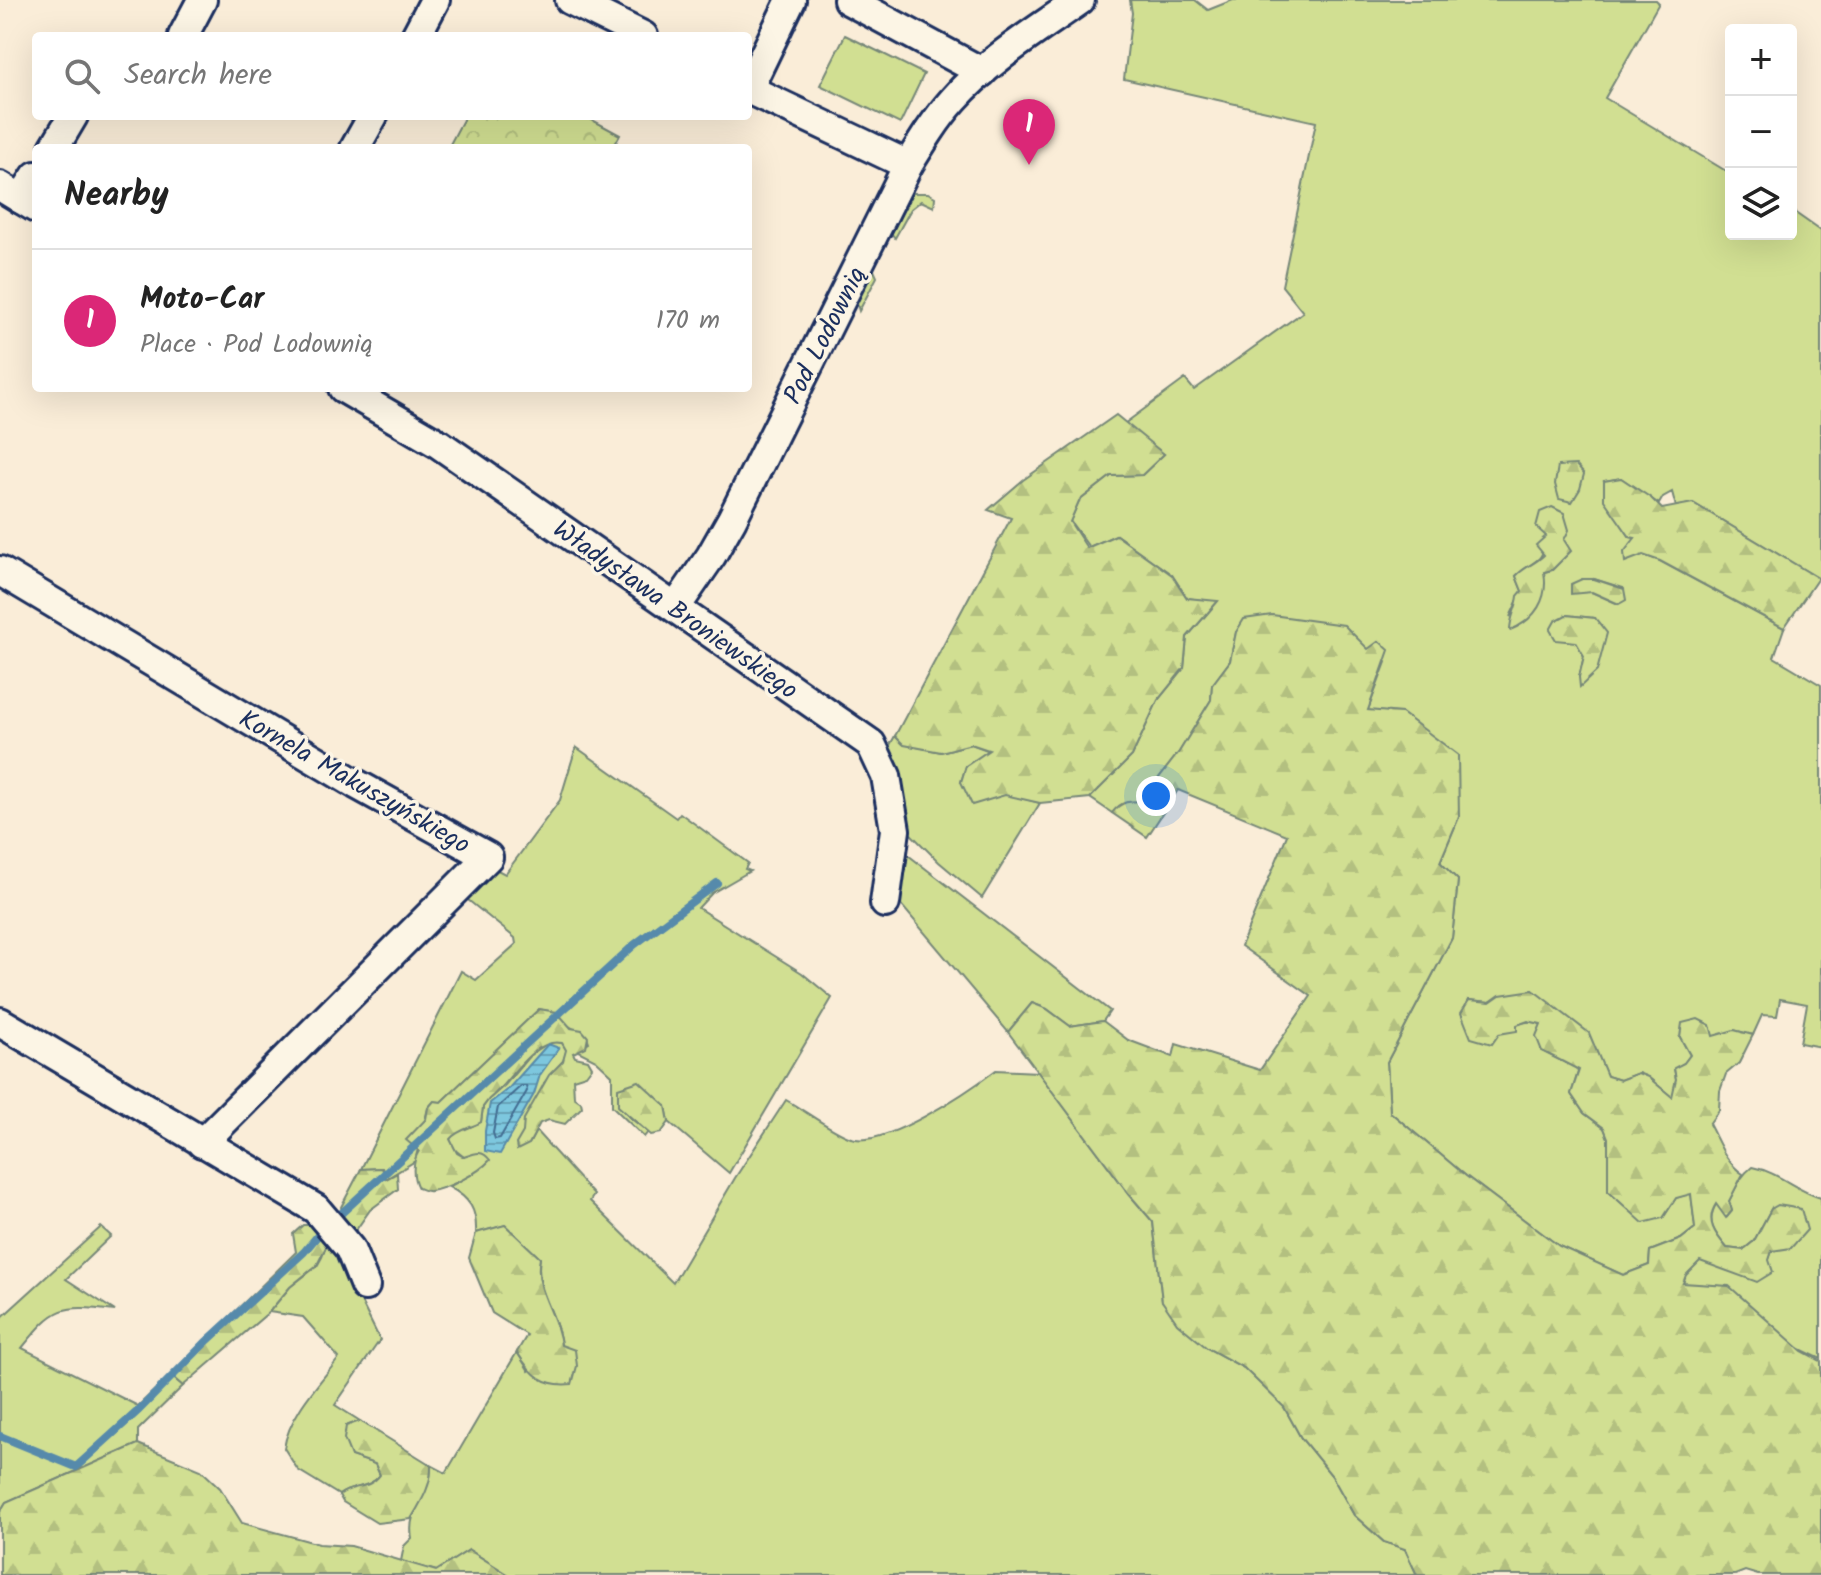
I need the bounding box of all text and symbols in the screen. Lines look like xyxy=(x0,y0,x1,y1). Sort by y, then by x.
map controls xyxy=(1725,24,1797,240)
button: + xyxy=(1725,24,1797,96)
search box xyxy=(32,32,752,120)
text: Search here xyxy=(124,52,272,100)
icon: search xyxy=(60,54,104,98)
button: − xyxy=(1725,96,1797,168)
pin: 1 xyxy=(1003,99,1055,165)
button: layers xyxy=(1725,168,1797,240)
text: Nearby xyxy=(64,169,169,223)
street label: Pod Lodownią xyxy=(773,260,879,412)
text: Moto-Car xyxy=(140,276,264,324)
text: 1 xyxy=(86,300,94,342)
text: 170 m xyxy=(656,300,720,342)
text: Place · Pod Lodownią xyxy=(140,324,373,366)
street label: Władysława Broniewskiego xyxy=(543,510,806,711)
street label: Kornela Makuszyńskiego xyxy=(230,699,478,866)
your location xyxy=(1136,776,1176,816)

